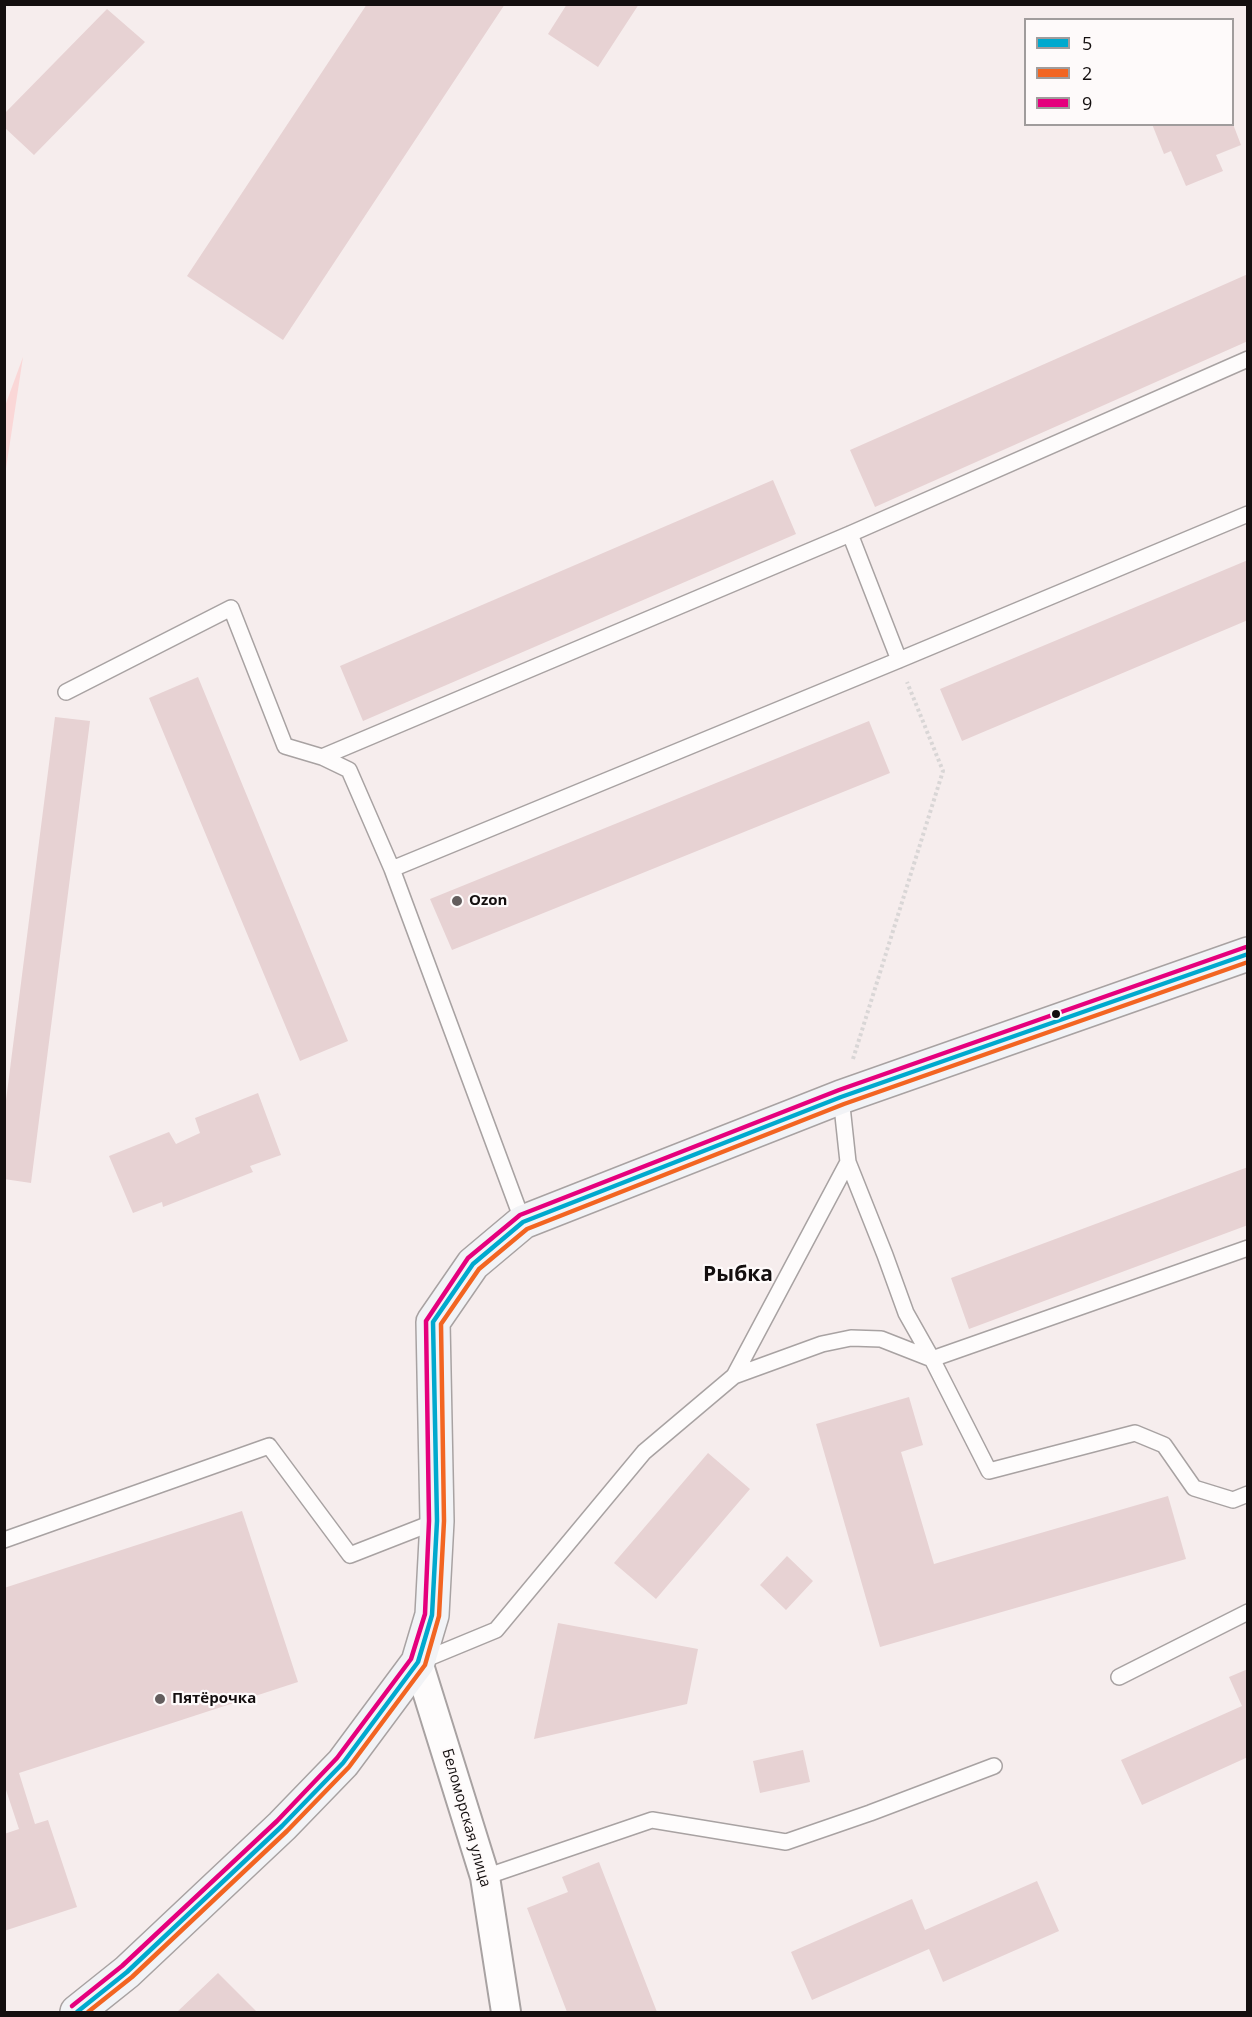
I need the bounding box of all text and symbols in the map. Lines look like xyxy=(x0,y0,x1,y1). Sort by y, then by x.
legend xyxy=(1024,18,1234,126)
text: 5 xyxy=(1082,31,1092,55)
text: 2 xyxy=(1082,61,1092,85)
text: 9 xyxy=(1082,91,1092,115)
place label: Ozon xyxy=(469,892,507,910)
marker: Ozon xyxy=(450,894,464,908)
unlabelled marker xyxy=(1050,1008,1062,1020)
district label: Рыбка xyxy=(703,1262,773,1288)
place label: Пятёрочка xyxy=(172,1690,256,1708)
marker: Пятёрочка xyxy=(153,1692,167,1706)
street label: Беломорская улица xyxy=(438,1747,494,1889)

